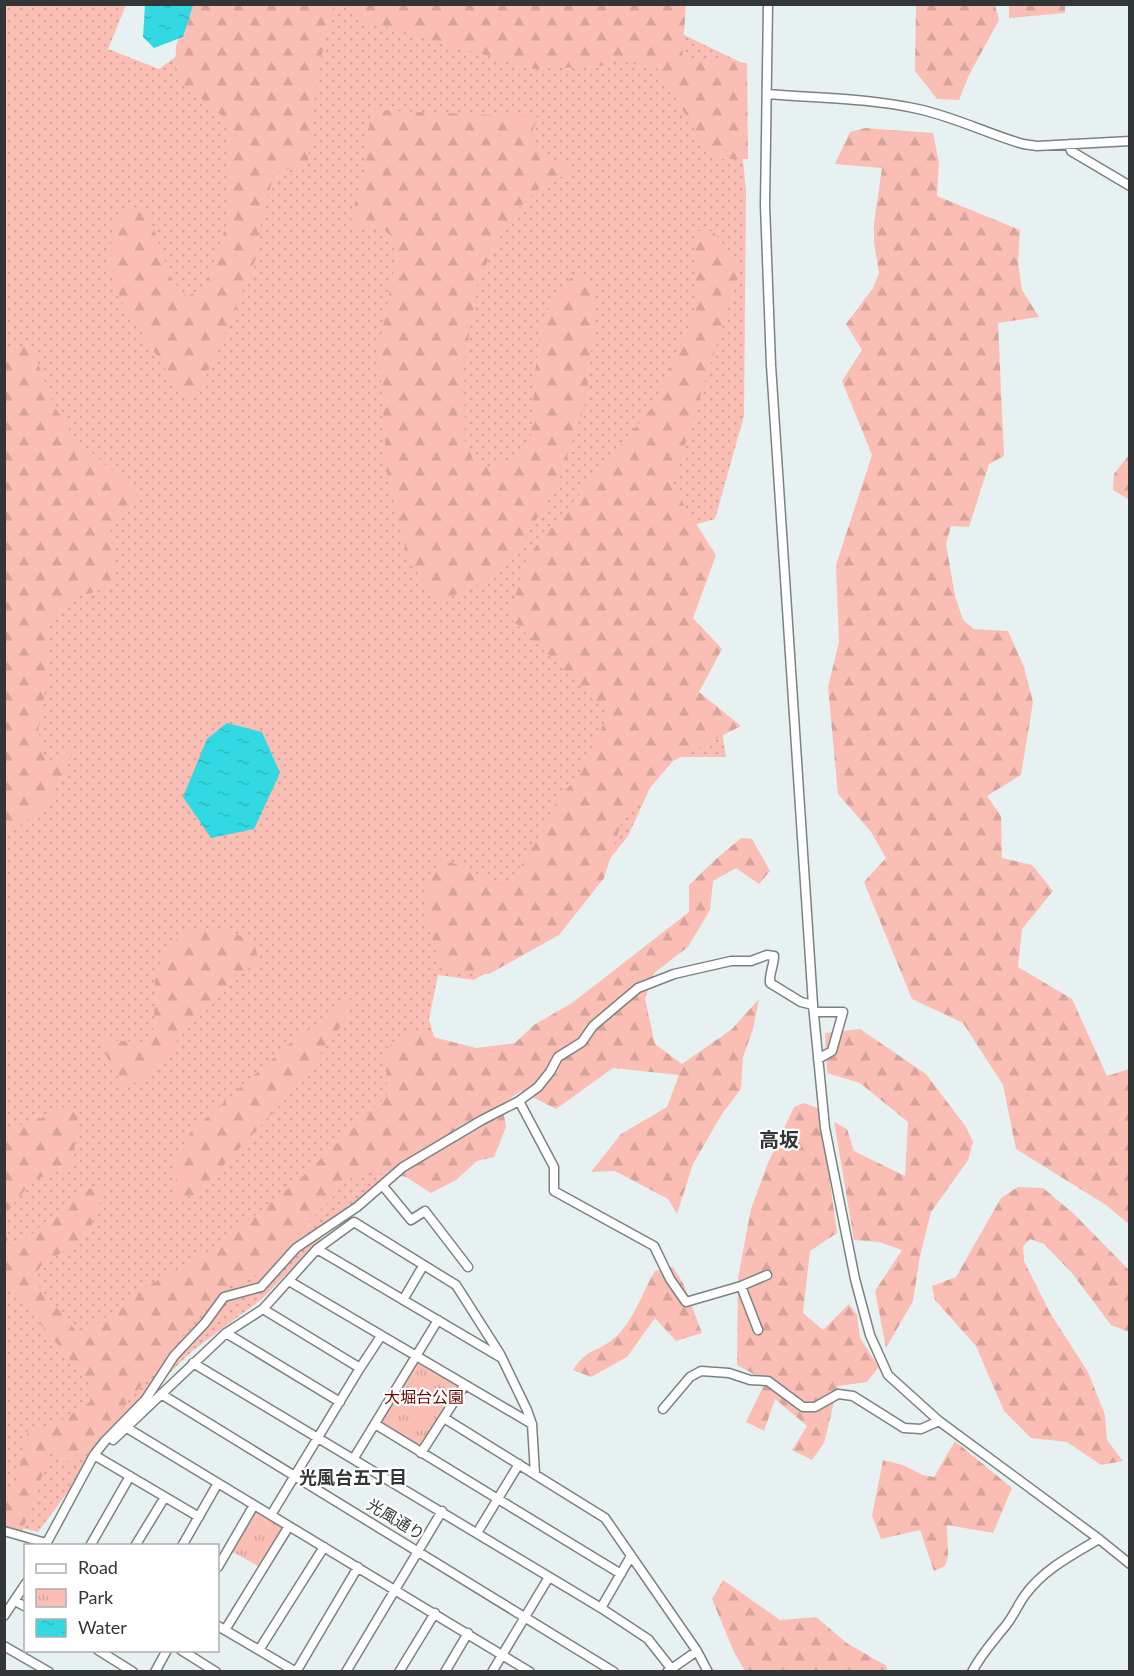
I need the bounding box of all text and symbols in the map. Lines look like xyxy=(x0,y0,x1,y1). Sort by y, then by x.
district label: 高坂 xyxy=(759,1127,799,1151)
park label: 大堀台公園 xyxy=(384,1387,464,1406)
district label: 光風台五丁目 xyxy=(299,1466,407,1488)
street label: 光風通り xyxy=(364,1494,429,1543)
legend xyxy=(24,1544,219,1652)
text: Road xyxy=(78,1556,118,1578)
text: Park xyxy=(78,1586,114,1608)
text: Water xyxy=(78,1616,127,1638)

